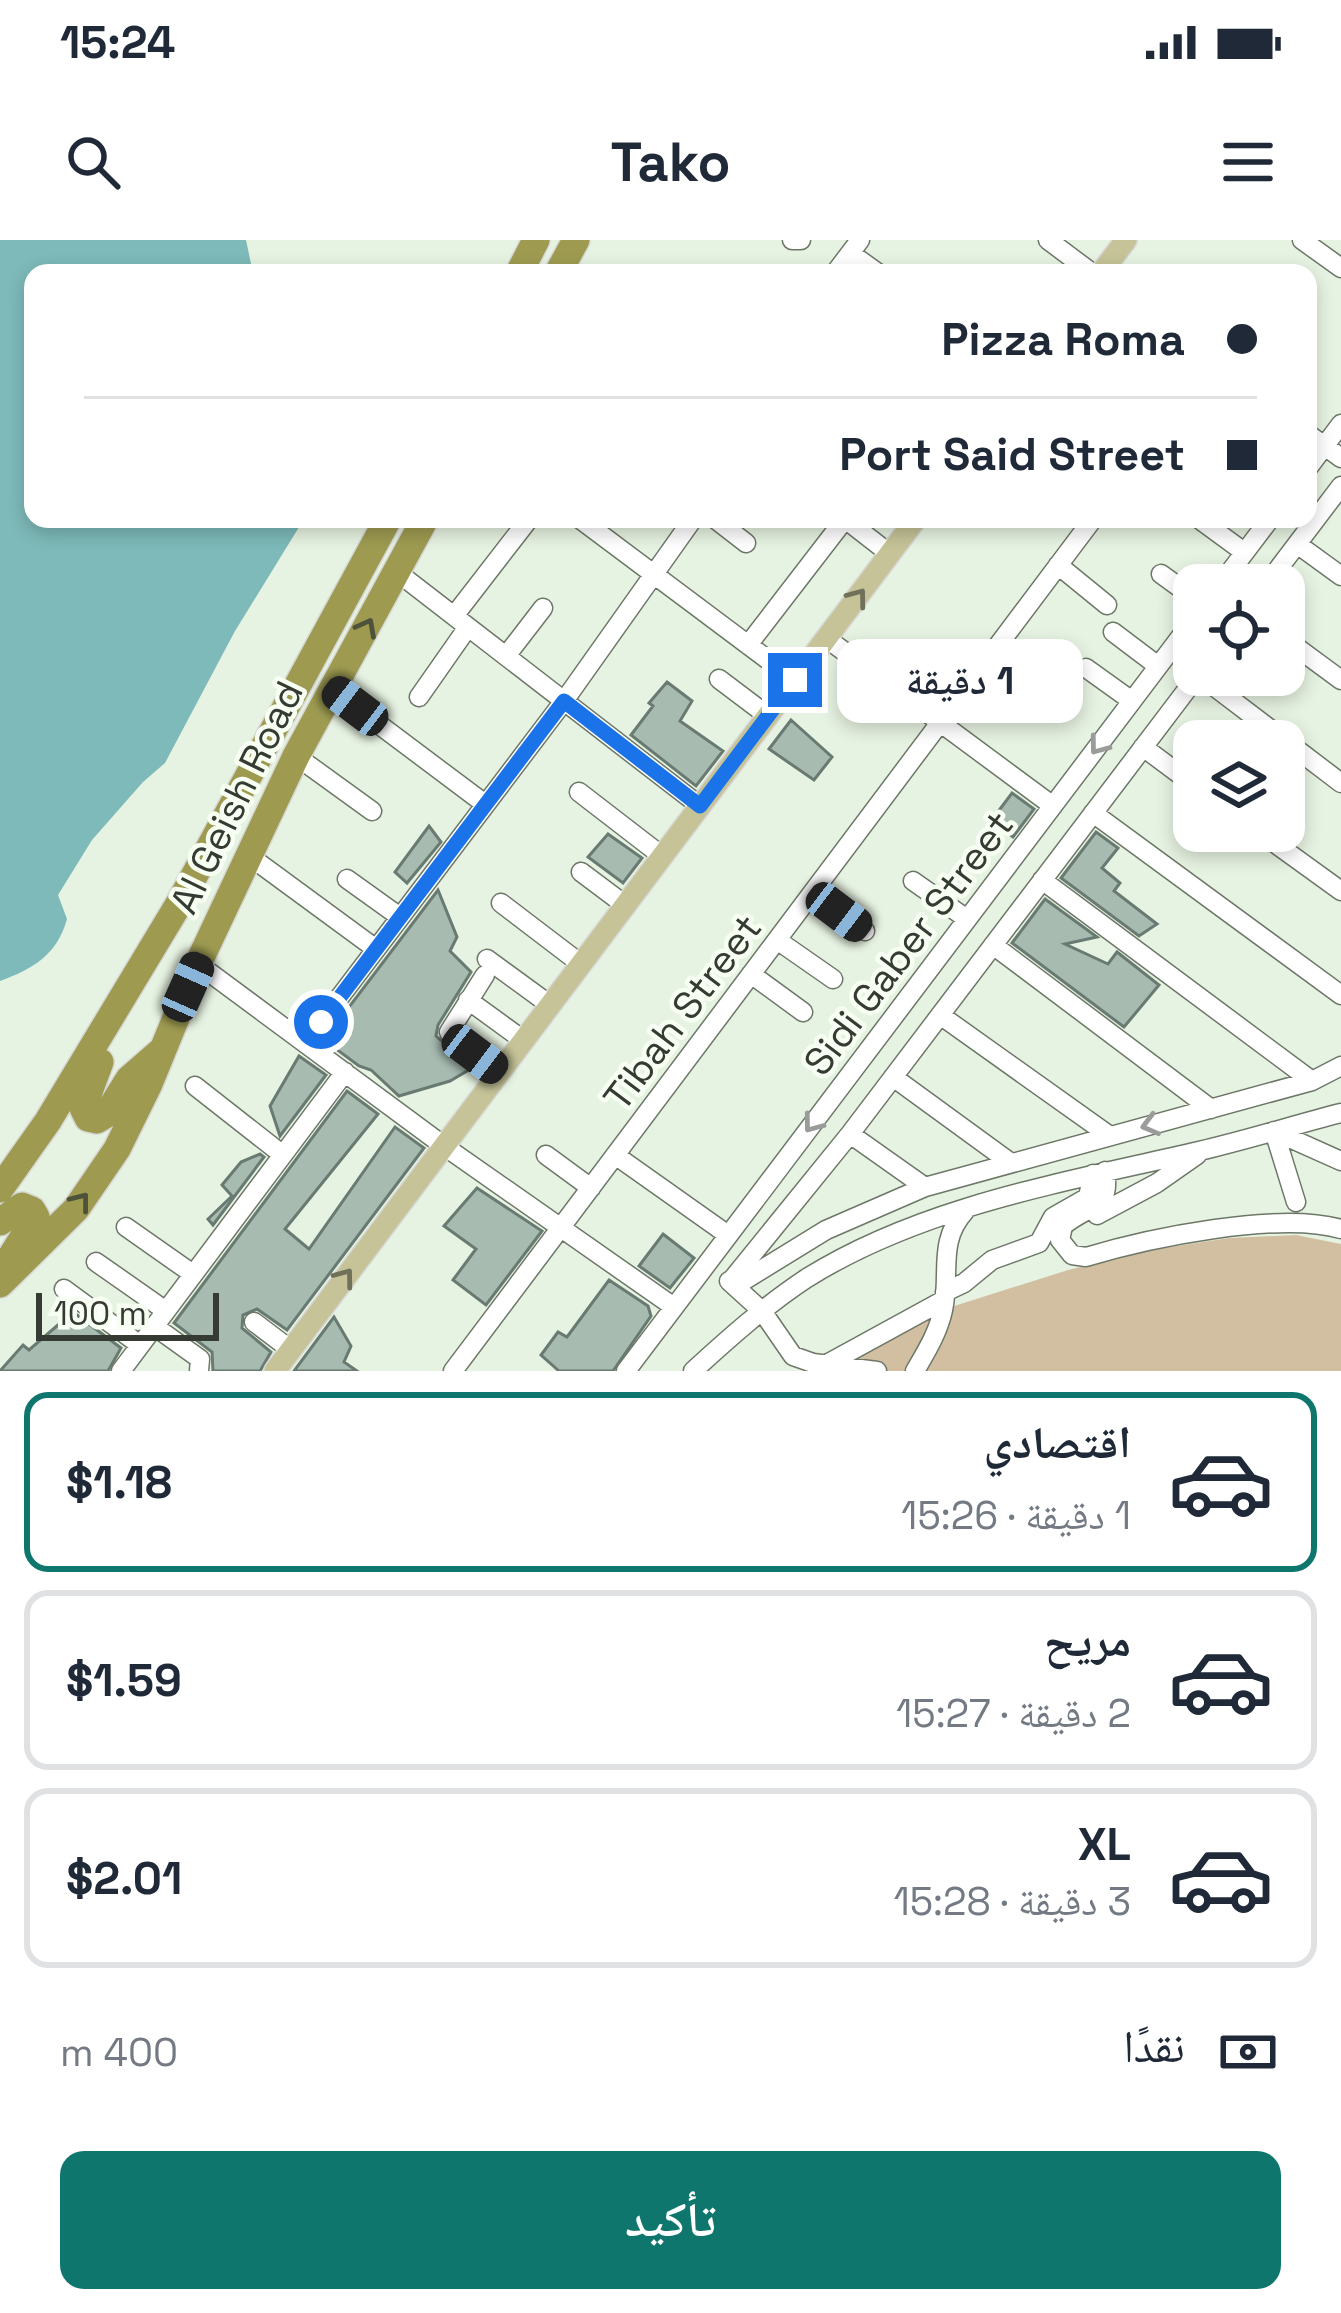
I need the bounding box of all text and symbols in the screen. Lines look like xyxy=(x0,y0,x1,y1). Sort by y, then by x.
text: 15:24 xyxy=(60,14,175,71)
text: Tako xyxy=(610,128,731,197)
icon: search xyxy=(60,129,126,195)
icon: menu xyxy=(1215,129,1281,195)
text: Pizza Roma xyxy=(941,311,1185,368)
text: Port Said Street xyxy=(839,426,1185,483)
map controls xyxy=(1173,564,1305,852)
button: locate xyxy=(1173,564,1305,696)
one-way arrow xyxy=(843,588,865,610)
one-way arrow xyxy=(353,619,376,640)
callout: 1 دقيقة xyxy=(837,638,1083,722)
route end xyxy=(768,653,822,707)
text: 1 دقيقة xyxy=(906,656,1014,705)
car xyxy=(315,670,395,742)
street label: Al Geish Road xyxy=(159,673,314,922)
button: layers xyxy=(1173,720,1305,852)
one-way arrow xyxy=(1091,732,1112,754)
street label: Sidi Gaber Street xyxy=(793,801,1024,1085)
car xyxy=(799,876,879,948)
street label: Tibah Street xyxy=(593,905,772,1120)
car xyxy=(157,947,219,1027)
route start xyxy=(294,995,348,1049)
car xyxy=(435,1018,515,1090)
one-way arrow xyxy=(805,1110,826,1132)
one-way arrow xyxy=(1140,1111,1161,1136)
one-way arrow xyxy=(67,1192,88,1214)
one-way arrow xyxy=(331,1269,353,1291)
scale bar xyxy=(36,1287,219,1340)
text: 100 m xyxy=(54,1293,147,1335)
text: اقتصادي xyxy=(984,1414,1131,1471)
icon: car xyxy=(1167,1428,1275,1536)
text: $1.18 xyxy=(66,1454,172,1511)
text: 1 دقيقة · 15:26 xyxy=(901,1491,1131,1540)
text: مريح xyxy=(1044,1612,1131,1669)
icon: car xyxy=(1167,1626,1275,1734)
text: $1.59 xyxy=(66,1652,182,1709)
text: 2 دقيقة · 15:27 xyxy=(896,1689,1131,1738)
text: XL xyxy=(1078,1816,1131,1873)
icon: car xyxy=(1167,1824,1275,1932)
text: $2.01 xyxy=(66,1850,182,1907)
text: 3 دقيقة · 15:28 xyxy=(893,1877,1131,1926)
text: نقدًا xyxy=(1123,2018,1185,2075)
icon: cash xyxy=(1215,2019,1281,2085)
text: 400 m xyxy=(60,2028,178,2077)
button: تأكيد xyxy=(60,2151,1281,2289)

